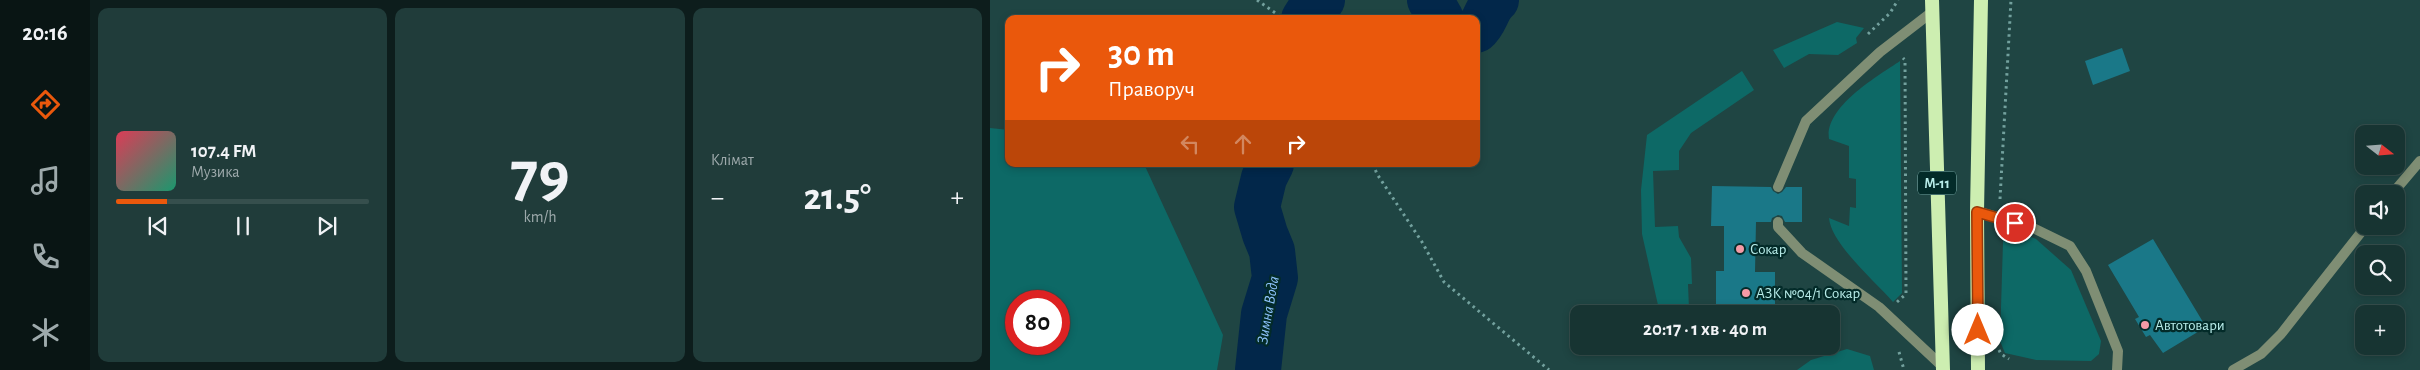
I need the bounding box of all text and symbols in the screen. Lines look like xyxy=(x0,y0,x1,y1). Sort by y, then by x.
text: 20:16 xyxy=(22,22,68,44)
icon: right xyxy=(1025,35,1090,100)
text: 30 m xyxy=(1108,37,1175,72)
text: Праворуч xyxy=(1108,78,1195,100)
icon: directions xyxy=(28,87,63,122)
north arrow xyxy=(2355,125,2405,175)
map controls xyxy=(2355,125,2405,355)
icon: left xyxy=(1176,130,1204,158)
icon: ahead xyxy=(1229,130,1257,158)
icon: right xyxy=(1282,130,1310,158)
text: 107.4 FM xyxy=(191,142,256,161)
text: 79 xyxy=(510,143,570,208)
text: Клімат xyxy=(711,152,754,168)
icon: music xyxy=(28,163,63,198)
text: Музика xyxy=(191,164,240,180)
road number: М-11 xyxy=(1918,172,1956,194)
text: 21.5° xyxy=(803,179,871,217)
text: − xyxy=(711,184,724,212)
text: + xyxy=(951,184,964,212)
button: sound xyxy=(2355,185,2405,235)
pin xyxy=(1994,202,2036,244)
text: km/h xyxy=(523,209,557,225)
icon: arrive xyxy=(2001,209,2029,237)
icon: previous xyxy=(144,212,172,240)
icon: pause xyxy=(229,212,257,240)
icon: next xyxy=(313,212,341,240)
icon: phone xyxy=(28,239,63,274)
place label: Сокар xyxy=(1750,242,1787,257)
marker: Сокар xyxy=(1734,243,1746,255)
button: search xyxy=(2355,245,2405,295)
water label: Зимна Вода xyxy=(1254,275,1282,346)
place label: АЗК №04/1 Сокар xyxy=(1756,286,1861,301)
marker: АЗК №04/1 Сокар xyxy=(1740,287,1752,299)
speed limit sign: 80 xyxy=(1005,290,1070,355)
position arrow xyxy=(1951,303,2003,355)
button: + xyxy=(2355,305,2405,355)
icon: climate xyxy=(28,315,63,350)
place label: Автотовари xyxy=(2155,318,2225,333)
marker: Автотовари xyxy=(2139,319,2151,331)
text: 20:17 · 1 хв · 40 m xyxy=(1643,320,1767,339)

